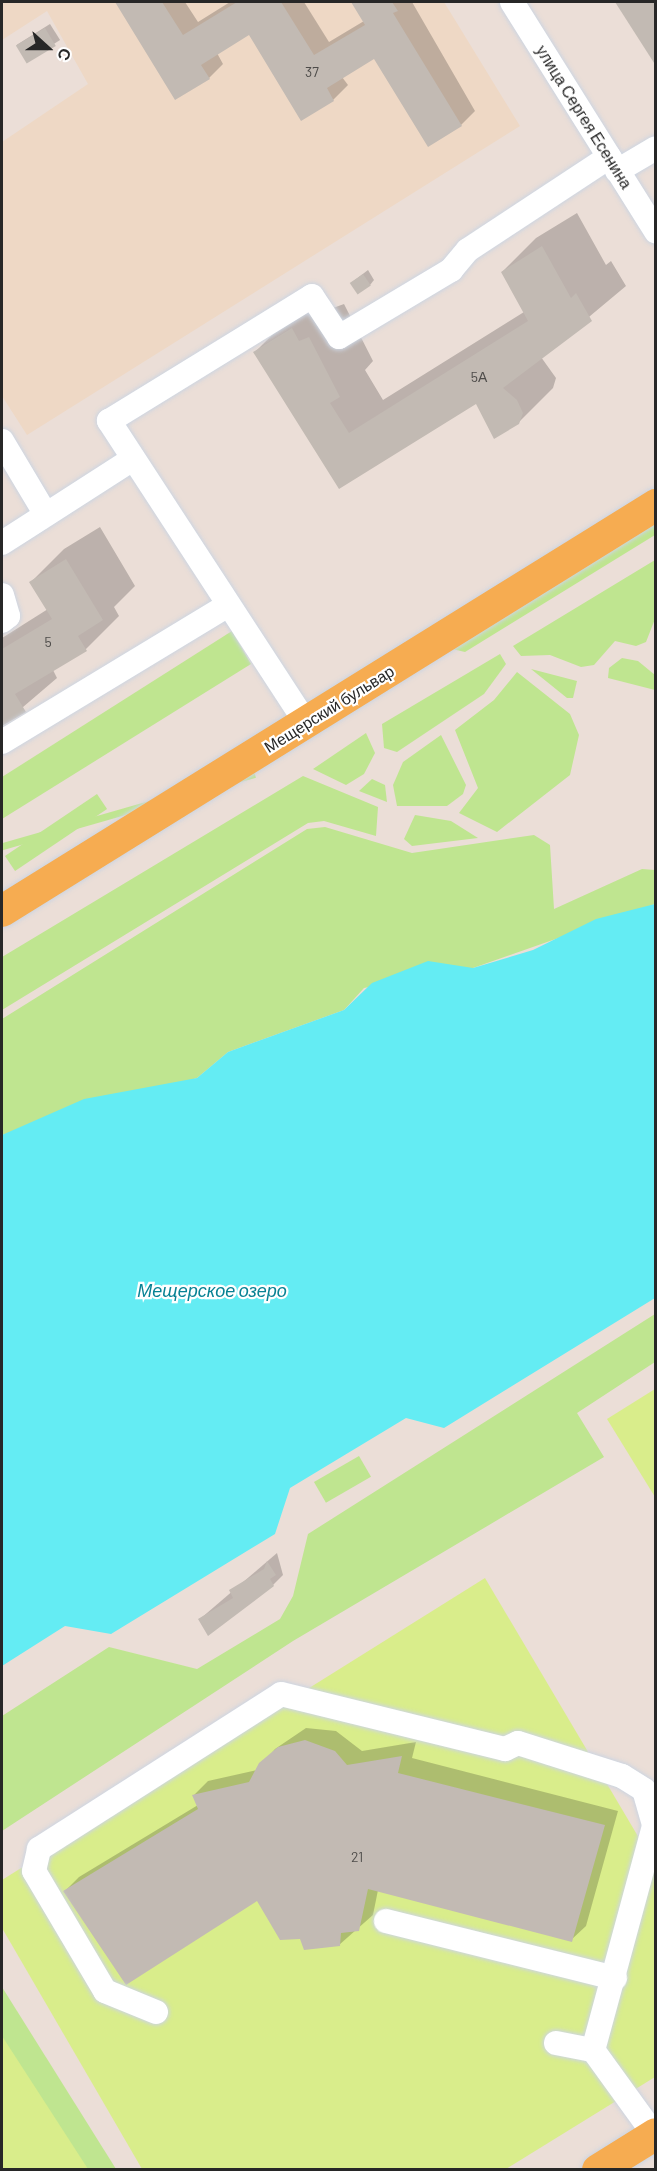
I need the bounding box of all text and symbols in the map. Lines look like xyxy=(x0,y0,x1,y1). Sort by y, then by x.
north arrow xyxy=(18,18,78,78)
street label: улица Сергея Есенина xyxy=(532,42,636,192)
text: С xyxy=(54,46,76,63)
house number: 37 xyxy=(305,64,319,80)
house number: 5А xyxy=(471,369,487,385)
house number: 5 xyxy=(44,634,52,650)
street label: Мещерский бульвар xyxy=(261,661,397,757)
water label: Мещерское озеро xyxy=(137,1279,287,1301)
house number: 21 xyxy=(351,1849,363,1865)

